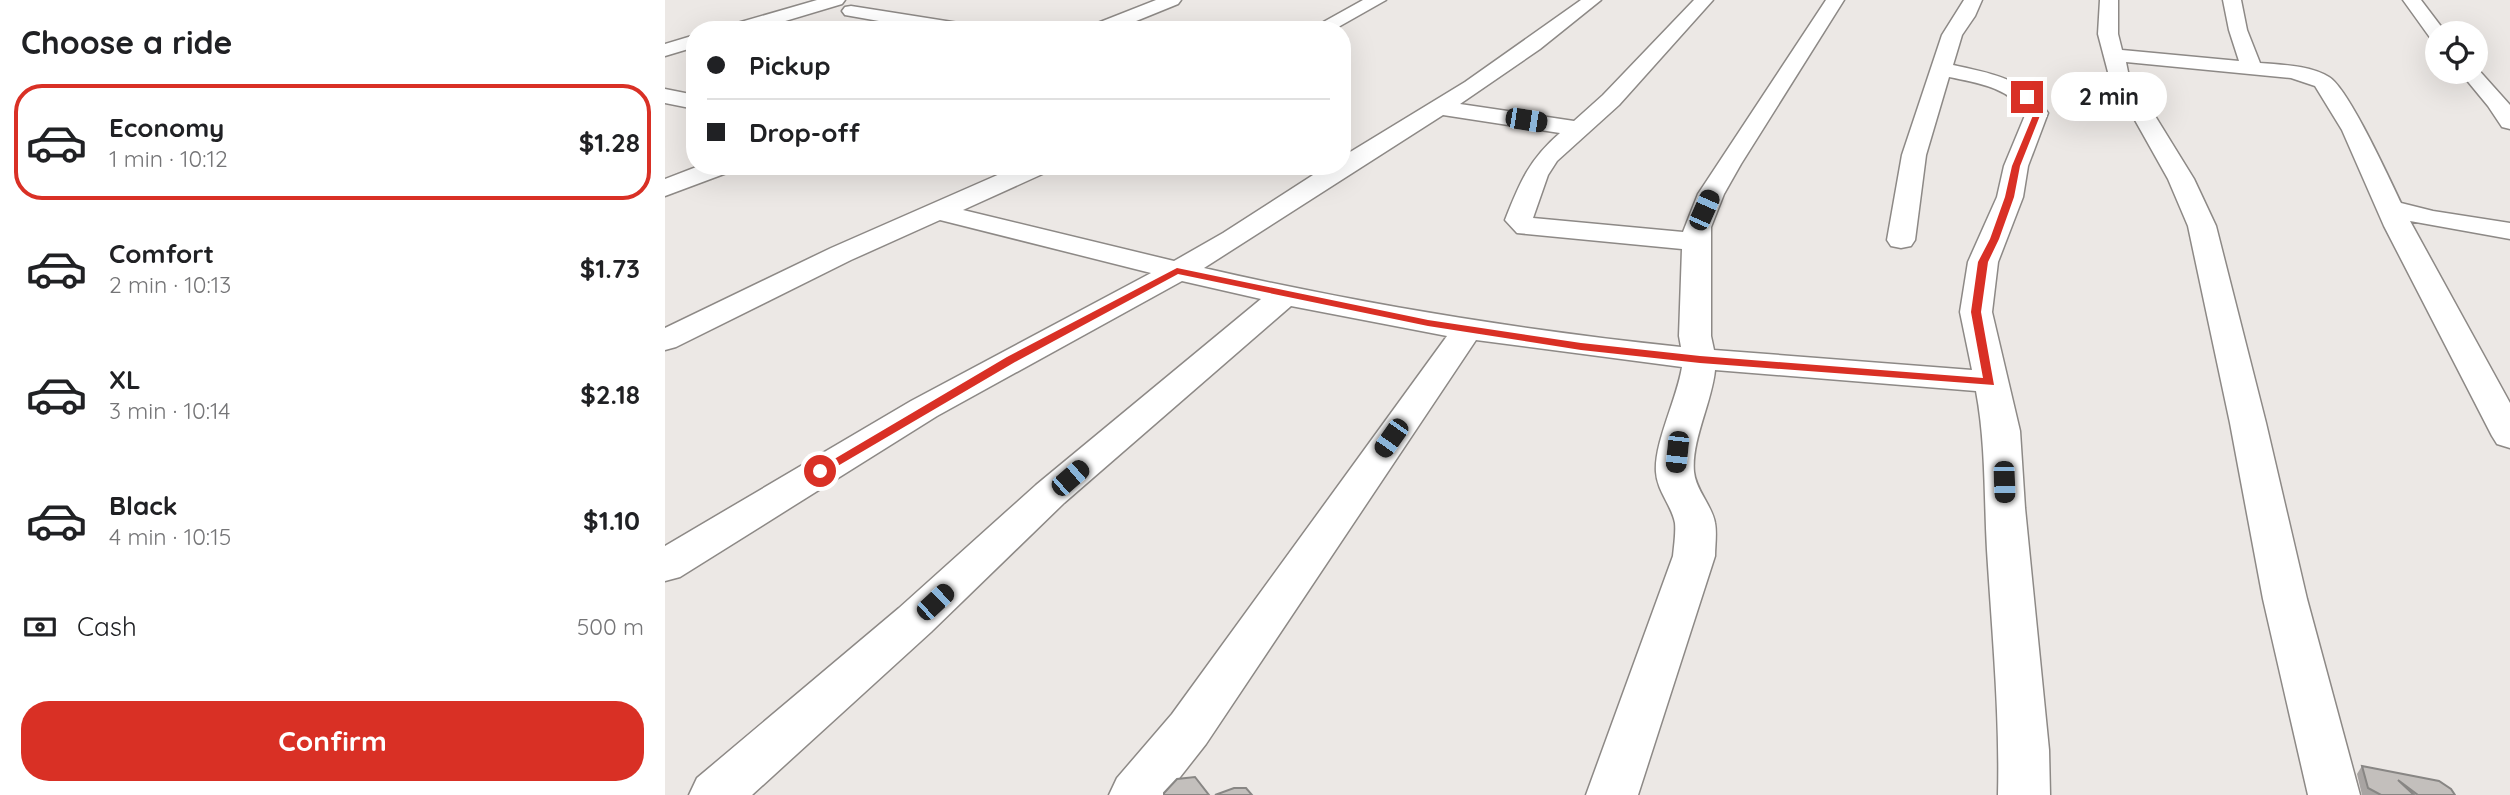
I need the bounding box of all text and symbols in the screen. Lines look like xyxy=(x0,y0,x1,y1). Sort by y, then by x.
map controls xyxy=(2425,21,2488,84)
button: locate xyxy=(2425,21,2488,84)
text: Choose a ride xyxy=(21,22,233,62)
text: Pickup xyxy=(749,49,831,82)
callout: 2 min xyxy=(2051,72,2167,122)
route end xyxy=(2011,81,2043,113)
text: 2 min xyxy=(2079,82,2139,111)
car xyxy=(1504,106,1549,134)
icon: car xyxy=(25,111,88,174)
text: Economy xyxy=(109,111,224,144)
text: Drop-off xyxy=(749,116,860,149)
text: $1.28 xyxy=(579,126,640,159)
text: 1 min · 10:12 xyxy=(109,144,228,173)
car xyxy=(1686,187,1723,233)
icon: car xyxy=(25,237,88,300)
text: Comfort xyxy=(109,237,214,270)
text: $1.73 xyxy=(580,252,640,285)
text: 2 min · 10:13 xyxy=(109,270,231,299)
icon: car xyxy=(25,363,88,426)
text: XL xyxy=(109,363,141,396)
text: $2.18 xyxy=(580,378,640,411)
text: 3 min · 10:14 xyxy=(109,396,230,425)
car xyxy=(1371,415,1412,461)
car xyxy=(1665,430,1690,474)
route start xyxy=(804,455,836,487)
car xyxy=(1048,456,1093,500)
car xyxy=(1993,461,2016,503)
icon: car xyxy=(25,489,88,552)
text: Black xyxy=(109,489,178,522)
text: $1.10 xyxy=(583,504,640,537)
text: 4 min · 10:15 xyxy=(109,522,231,551)
car xyxy=(913,580,958,624)
icon: cash xyxy=(21,608,59,646)
text: Cash xyxy=(77,610,137,643)
text: 500 m xyxy=(577,612,644,641)
button: Confirm xyxy=(21,701,644,781)

